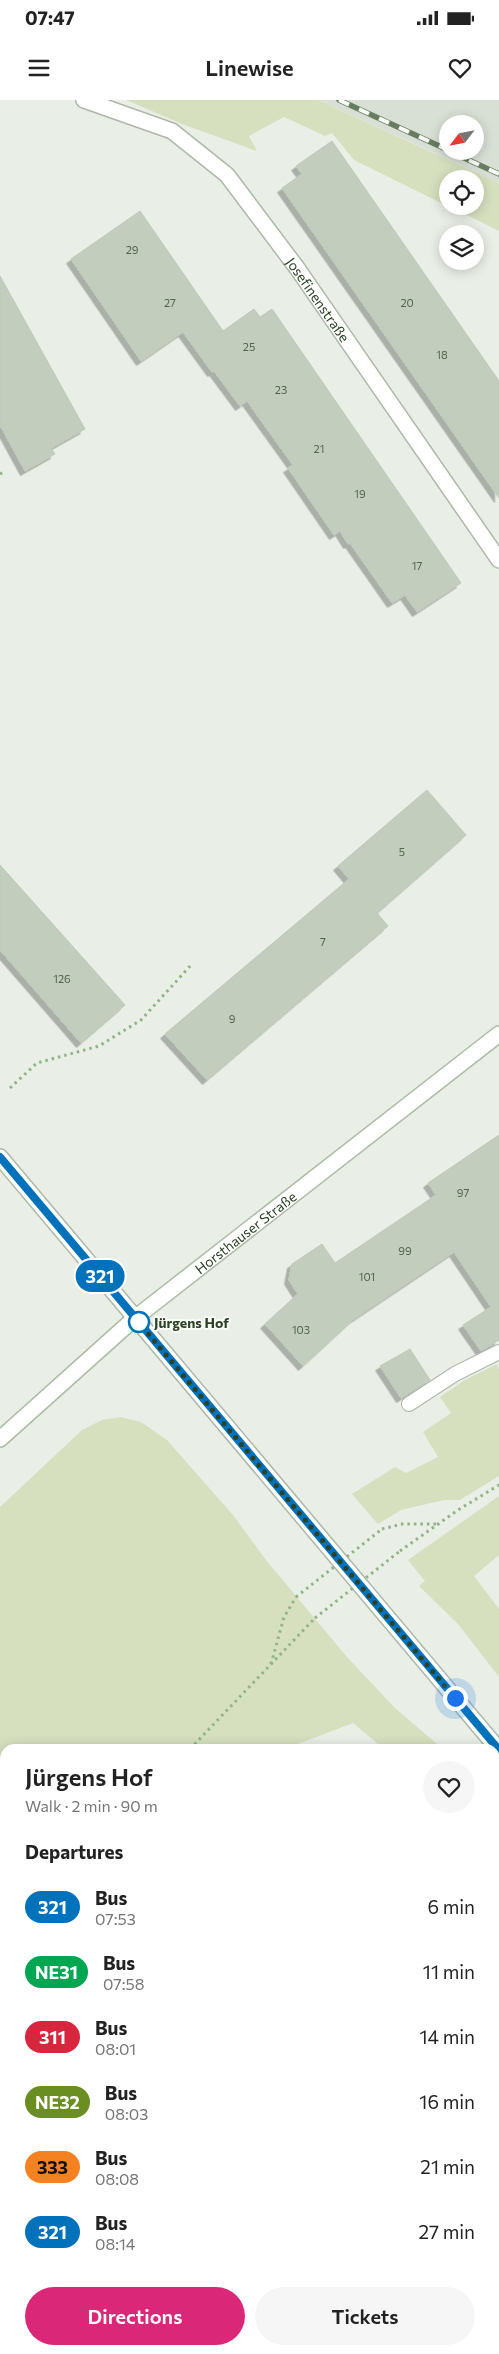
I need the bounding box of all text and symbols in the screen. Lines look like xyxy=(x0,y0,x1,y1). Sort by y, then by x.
text: 07:47 xyxy=(25,6,75,29)
icon: menu xyxy=(25,54,53,82)
text: Linewise xyxy=(205,54,294,81)
icon: heart xyxy=(446,54,474,82)
north arrow xyxy=(439,115,484,160)
map controls xyxy=(439,115,484,270)
button: locate xyxy=(439,170,484,215)
button: layers xyxy=(439,225,484,270)
house number: 29 xyxy=(126,243,139,256)
street label: Josefinenstraße xyxy=(283,253,354,345)
house number: 27 xyxy=(164,296,176,309)
house number: 20 xyxy=(400,296,414,309)
house number: 25 xyxy=(243,340,255,353)
house number: 18 xyxy=(436,348,448,361)
house number: 23 xyxy=(275,383,287,396)
house number: 21 xyxy=(314,442,324,455)
house number: 19 xyxy=(354,487,366,500)
house number: 17 xyxy=(412,559,422,572)
house number: 5 xyxy=(399,845,405,858)
house number: 7 xyxy=(320,935,326,948)
house number: 126 xyxy=(53,972,71,985)
house number: 9 xyxy=(229,1012,236,1025)
house number: 97 xyxy=(457,1186,469,1199)
street label: Horsthauser Straße xyxy=(191,1187,299,1277)
house number: 99 xyxy=(398,1244,412,1257)
line badge: 321 xyxy=(71,1260,129,1292)
text: 321 xyxy=(86,1265,114,1287)
house number: 101 xyxy=(359,1270,375,1283)
marker: Jürgens Hof xyxy=(128,1311,150,1333)
place label: Jürgens Hof xyxy=(154,1314,229,1331)
house number: 103 xyxy=(292,1323,310,1336)
your location xyxy=(443,1686,468,1711)
button: heart xyxy=(423,1761,475,1813)
text: Jürgens Hof xyxy=(25,1762,153,1791)
text: Walk · 2 min · 90 m xyxy=(25,1796,158,1815)
text: Departures xyxy=(25,1840,123,1863)
text: Bus xyxy=(95,1886,127,1909)
text: 6 min xyxy=(427,1895,475,1918)
text: 321 xyxy=(38,1896,67,1918)
text: 07:53 xyxy=(95,1909,136,1928)
text: Bus xyxy=(103,1951,135,1974)
text: 11 min xyxy=(423,1960,475,1983)
text: NE31 xyxy=(35,1961,78,1983)
text: 07:58 xyxy=(103,1974,144,1993)
text: Bus xyxy=(95,2016,127,2039)
text: 14 min xyxy=(419,2025,475,2048)
text: 311 xyxy=(39,2026,66,2048)
text: 08:01 xyxy=(95,2039,136,2058)
text: Bus xyxy=(105,2081,137,2104)
text: 16 min xyxy=(419,2090,475,2113)
text: NE32 xyxy=(35,2091,80,2113)
text: 08:03 xyxy=(105,2104,148,2123)
text: Bus xyxy=(95,2146,127,2169)
text: 21 min xyxy=(420,2155,475,2178)
text: 333 xyxy=(37,2156,68,2178)
text: 08:08 xyxy=(95,2169,139,2188)
text: Bus xyxy=(95,2211,127,2234)
text: 27 min xyxy=(418,2220,475,2243)
text: 321 xyxy=(38,2221,67,2243)
text: 08:14 xyxy=(95,2234,135,2253)
button: Directions xyxy=(25,2287,245,2345)
button: Tickets xyxy=(255,2287,475,2345)

